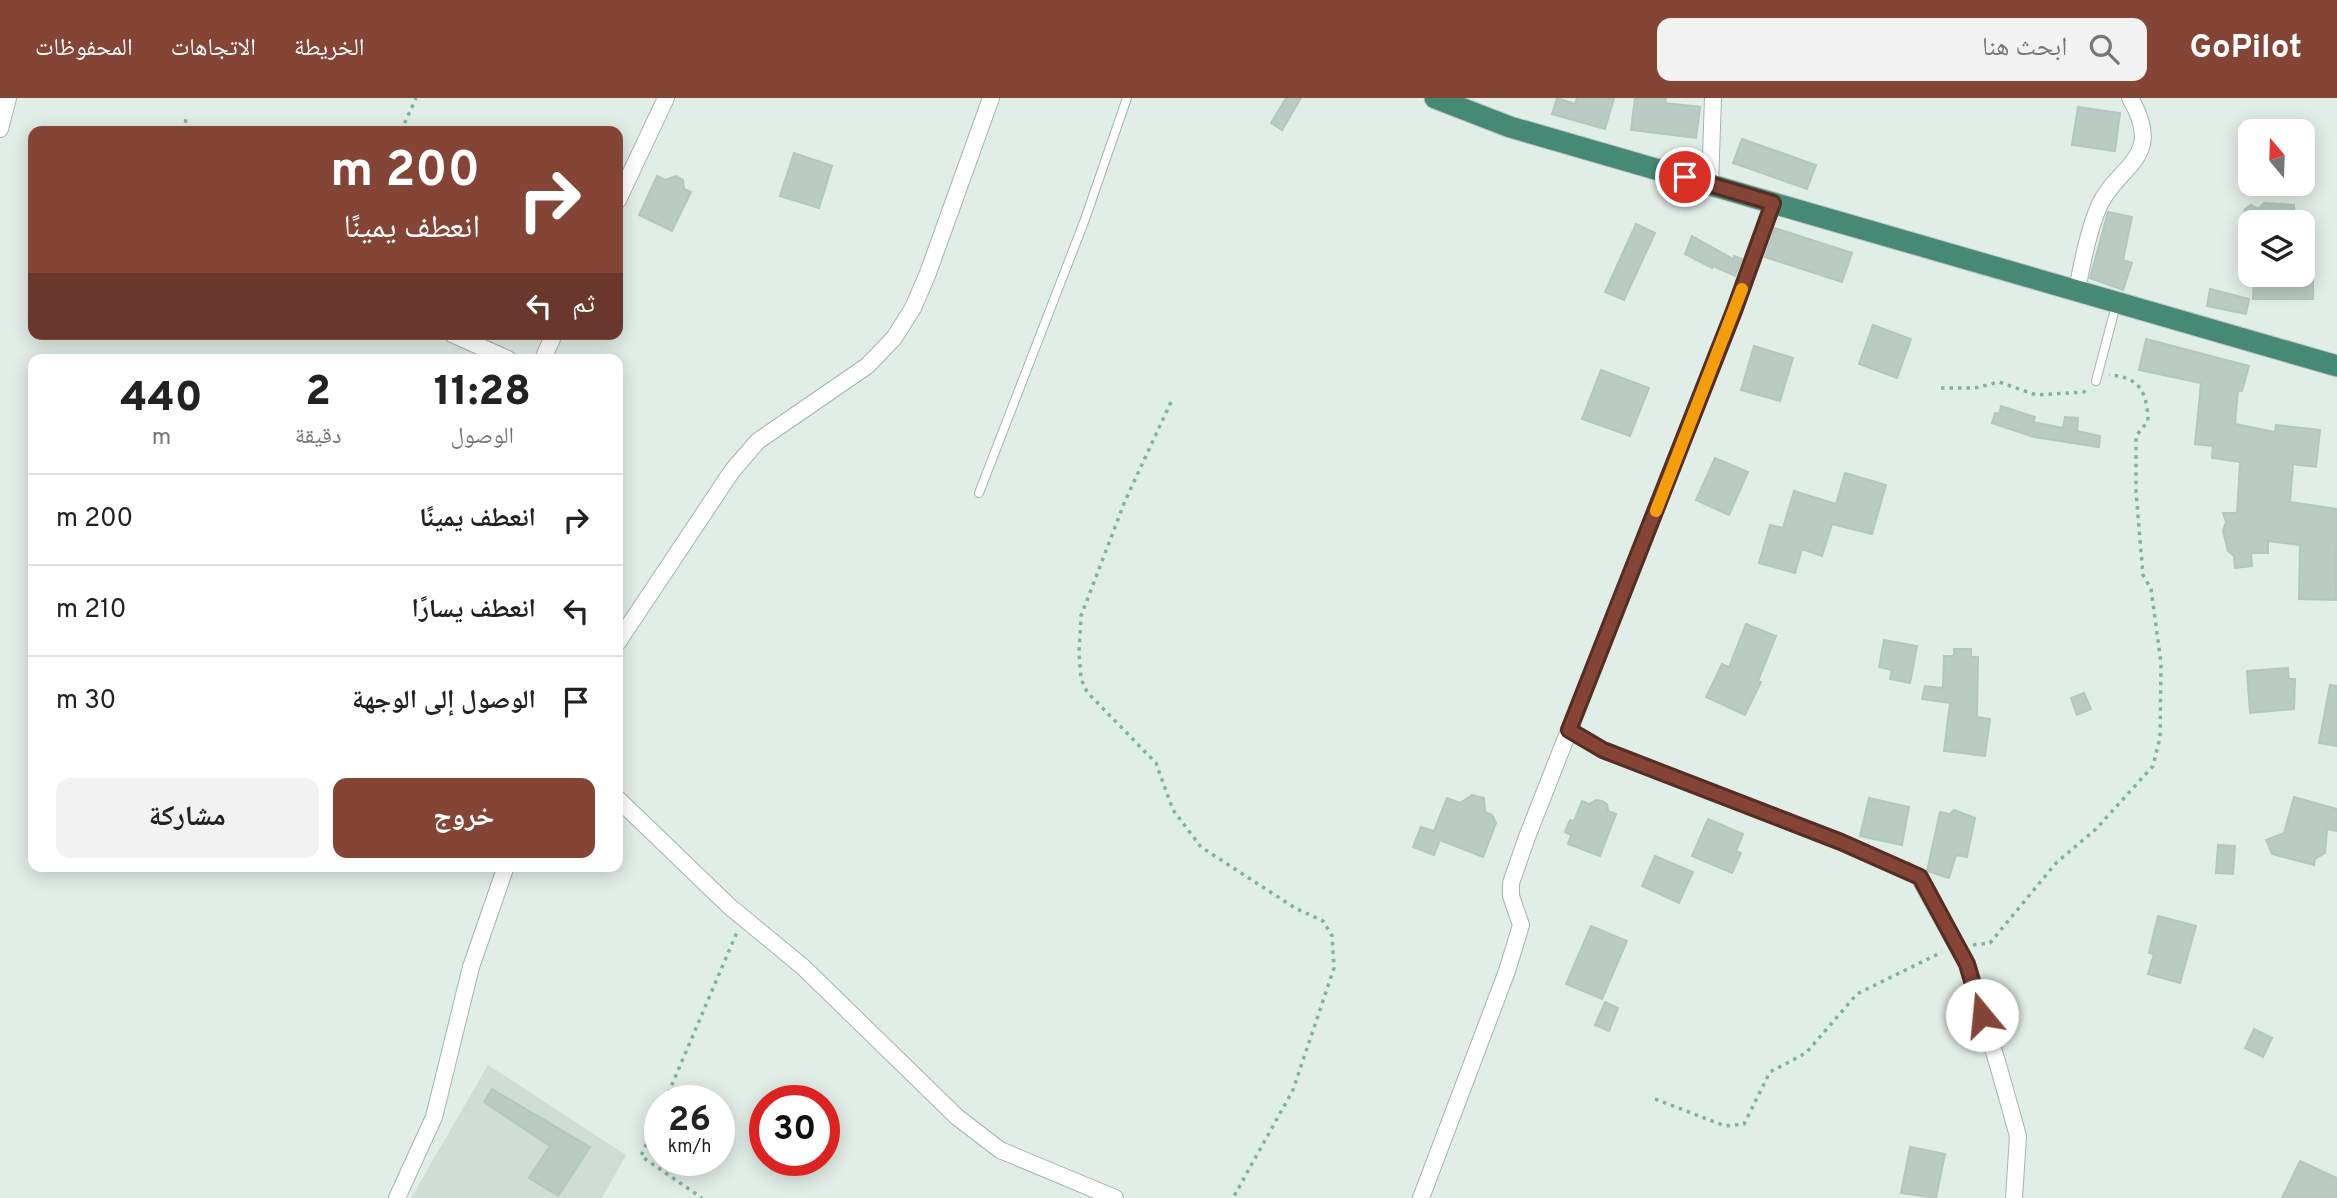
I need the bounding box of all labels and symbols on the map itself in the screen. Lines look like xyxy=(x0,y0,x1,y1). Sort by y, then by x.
north arrow xyxy=(2238,119,2315,196)
pin xyxy=(1655,147,1715,207)
position arrow xyxy=(1945,978,2019,1052)
speed limit sign: 30 xyxy=(749,1085,840,1176)

